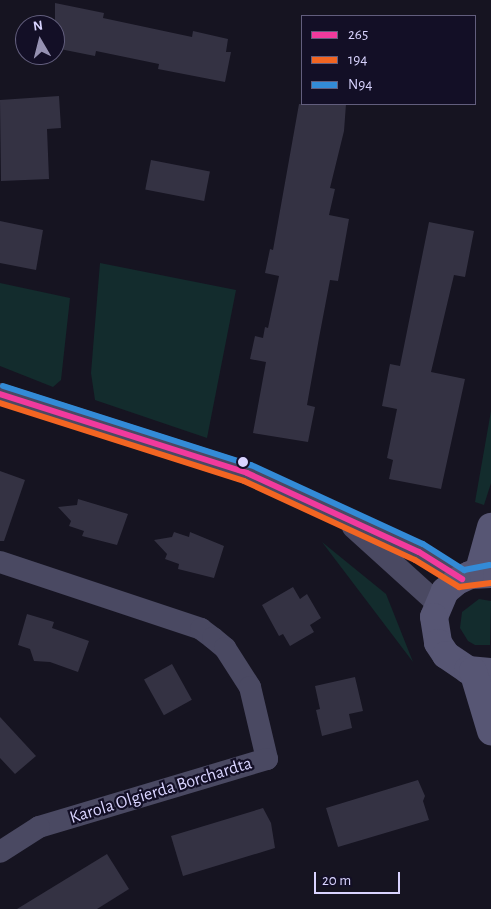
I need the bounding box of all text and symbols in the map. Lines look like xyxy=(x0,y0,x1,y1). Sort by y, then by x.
north arrow xyxy=(15,15,65,65)
legend xyxy=(301,15,476,105)
text: N xyxy=(32,19,44,34)
text: 265 xyxy=(348,27,368,42)
text: 194 xyxy=(348,52,367,67)
text: N94 xyxy=(348,77,373,92)
unlabelled marker xyxy=(238,457,248,467)
street label: Karola Olgierda Borchardta xyxy=(67,753,255,829)
scale bar xyxy=(316,862,402,894)
text: 20 m xyxy=(322,873,351,888)

